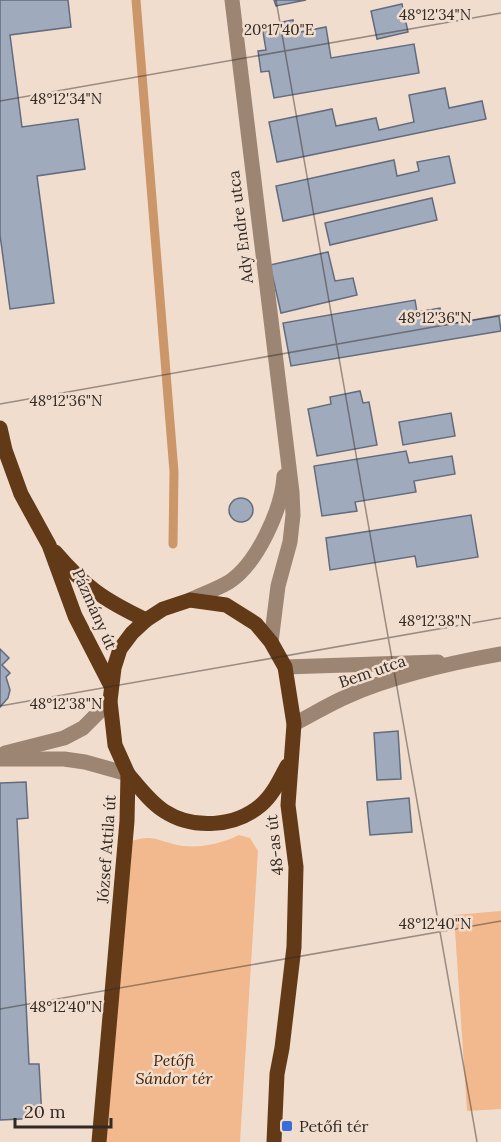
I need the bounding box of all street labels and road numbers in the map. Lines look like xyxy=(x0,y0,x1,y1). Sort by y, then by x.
street label: Ady Endre utca xyxy=(223,169,257,286)
street label: Pázmány út xyxy=(68,565,122,653)
street label: Bem utca xyxy=(336,650,408,692)
street label: József Attila út xyxy=(92,793,120,905)
street label: 48-as út xyxy=(261,813,287,876)

